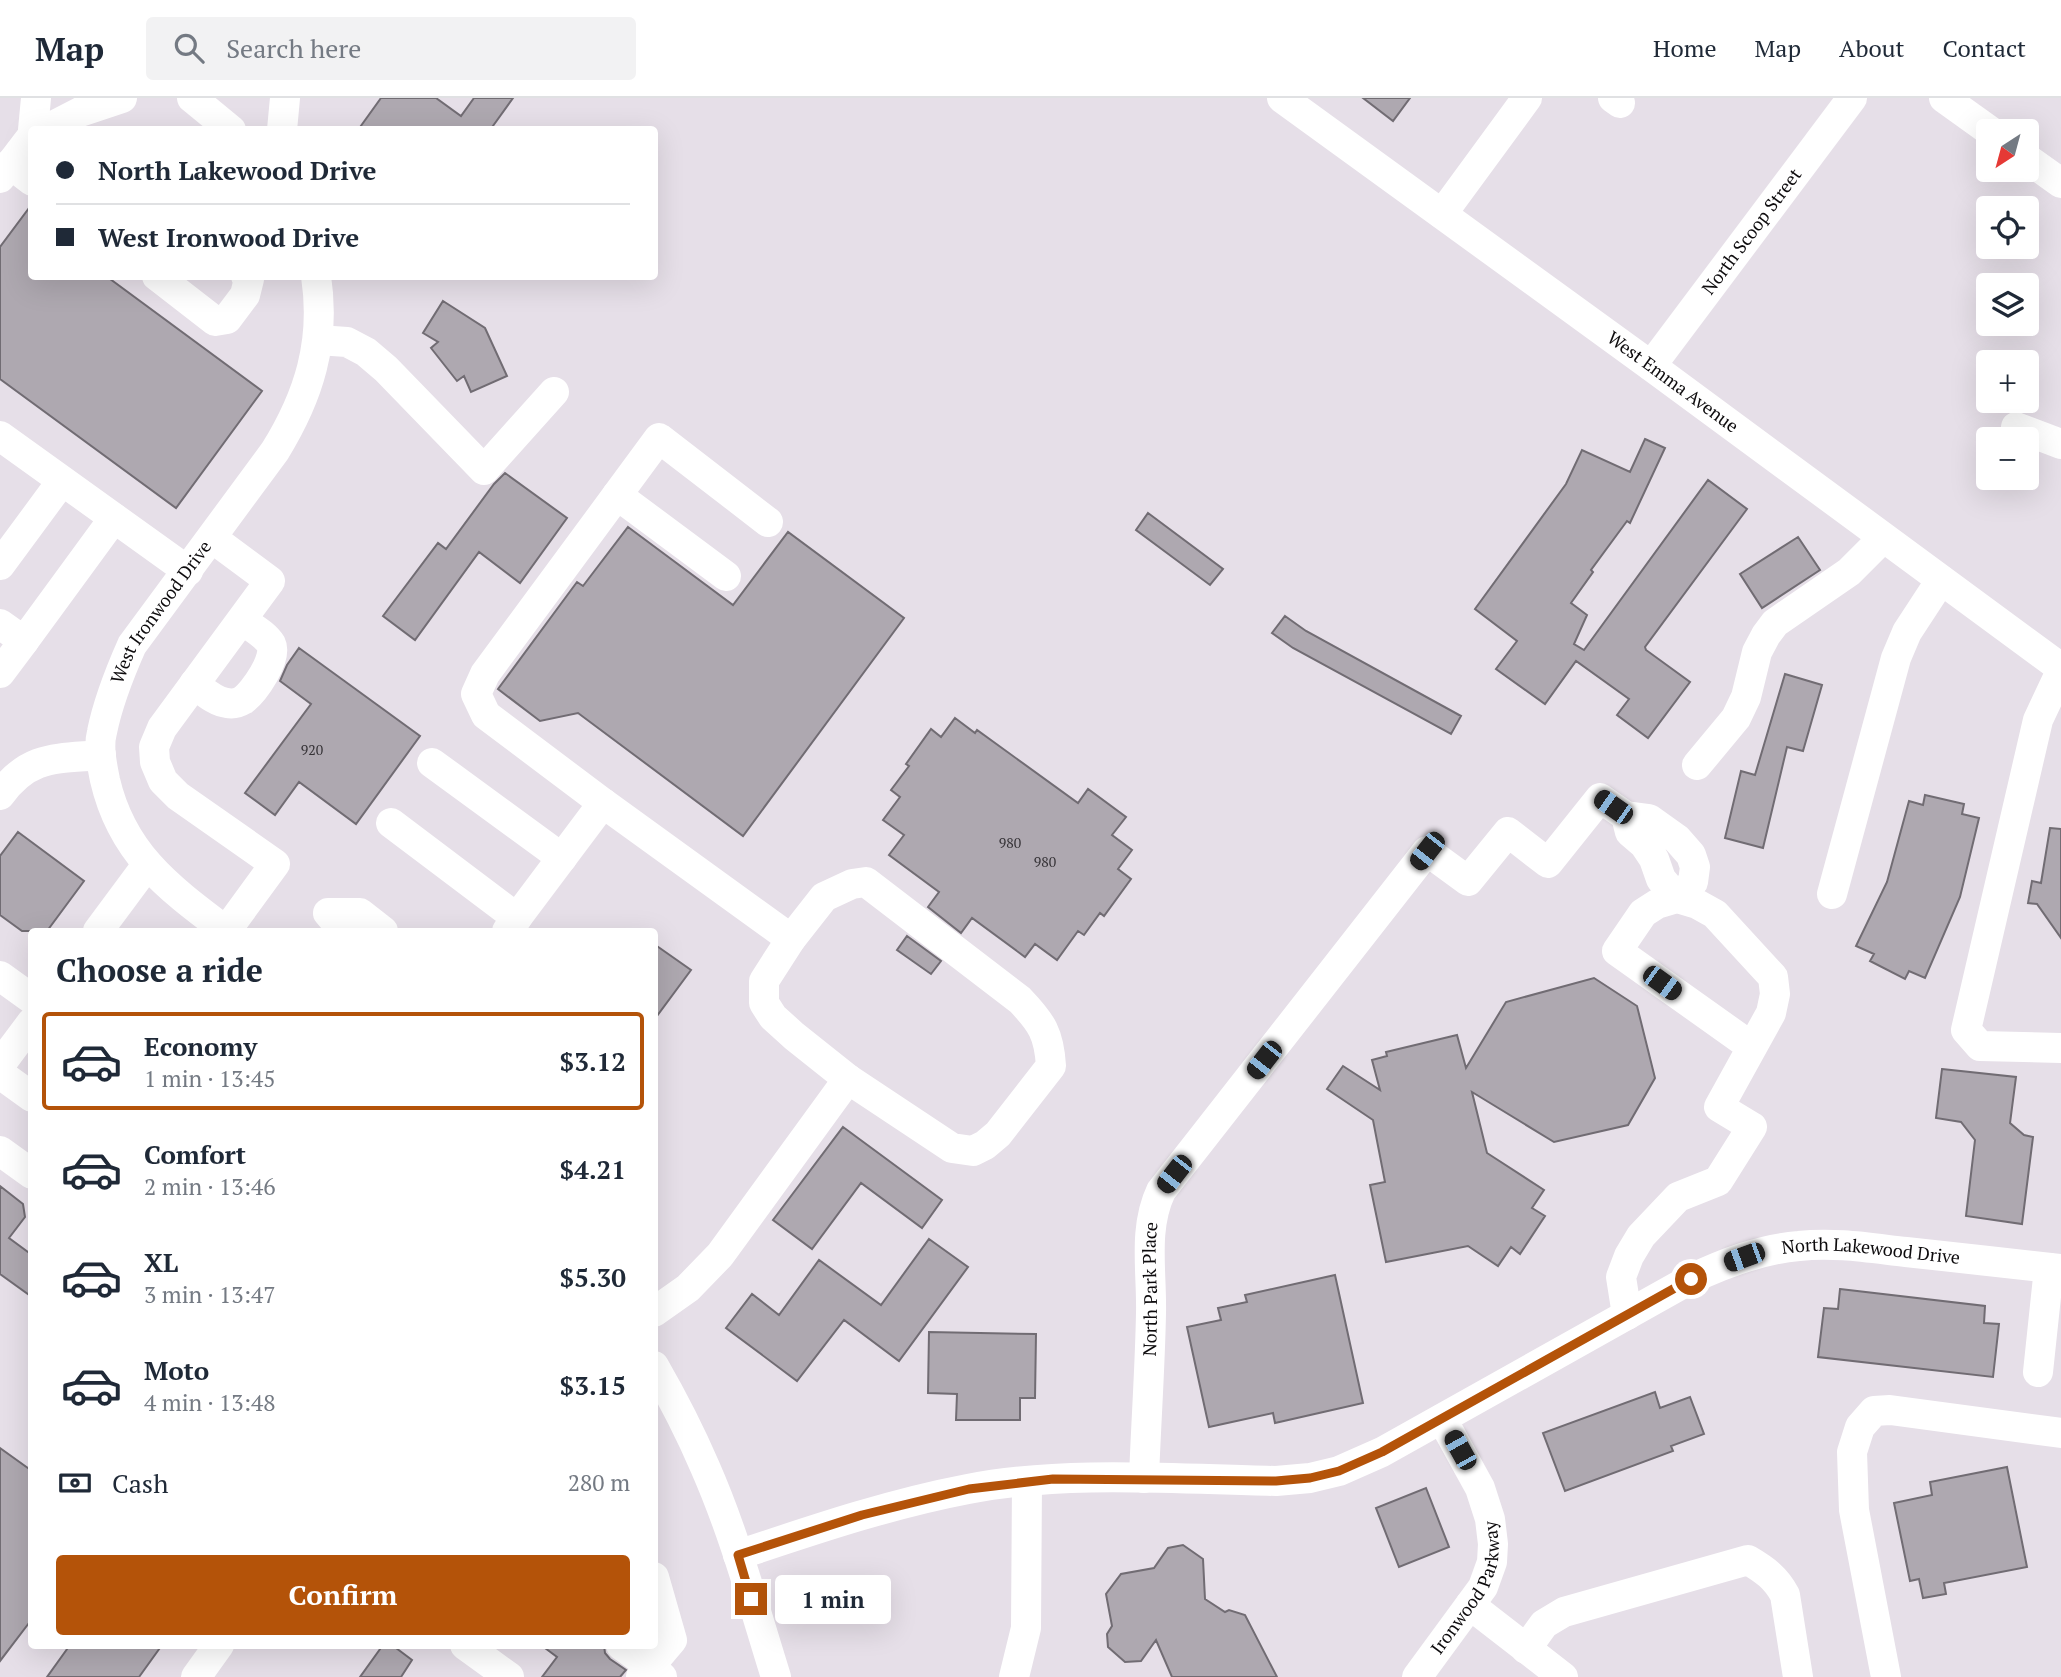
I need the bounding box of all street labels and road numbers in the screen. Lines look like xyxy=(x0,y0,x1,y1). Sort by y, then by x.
street label: North Scoop Street xyxy=(1696,163,1806,299)
street label: West Emma Avenue xyxy=(1603,325,1744,437)
street label: West Ironwood Drive xyxy=(104,535,216,687)
street label: North Park Place xyxy=(1137,1220,1163,1357)
street label: North Lakewood Drive xyxy=(1780,1232,1961,1269)
street label: Ironwood Parkway xyxy=(1425,1519,1504,1659)

